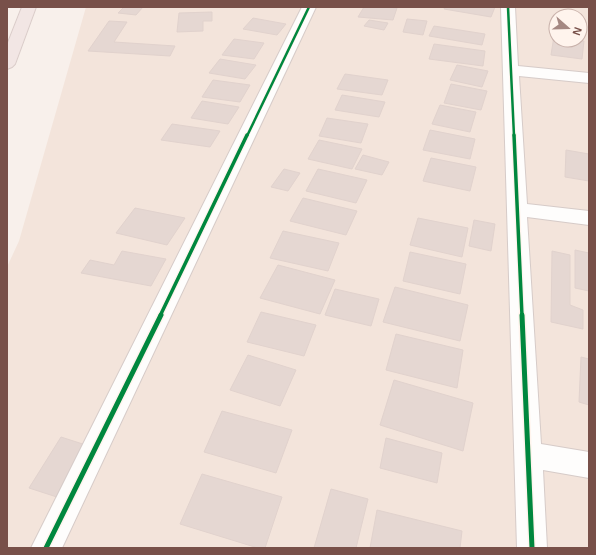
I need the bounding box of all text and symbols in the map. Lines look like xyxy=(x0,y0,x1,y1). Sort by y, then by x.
north arrow xyxy=(548,8,588,48)
text: N xyxy=(570,26,584,37)

